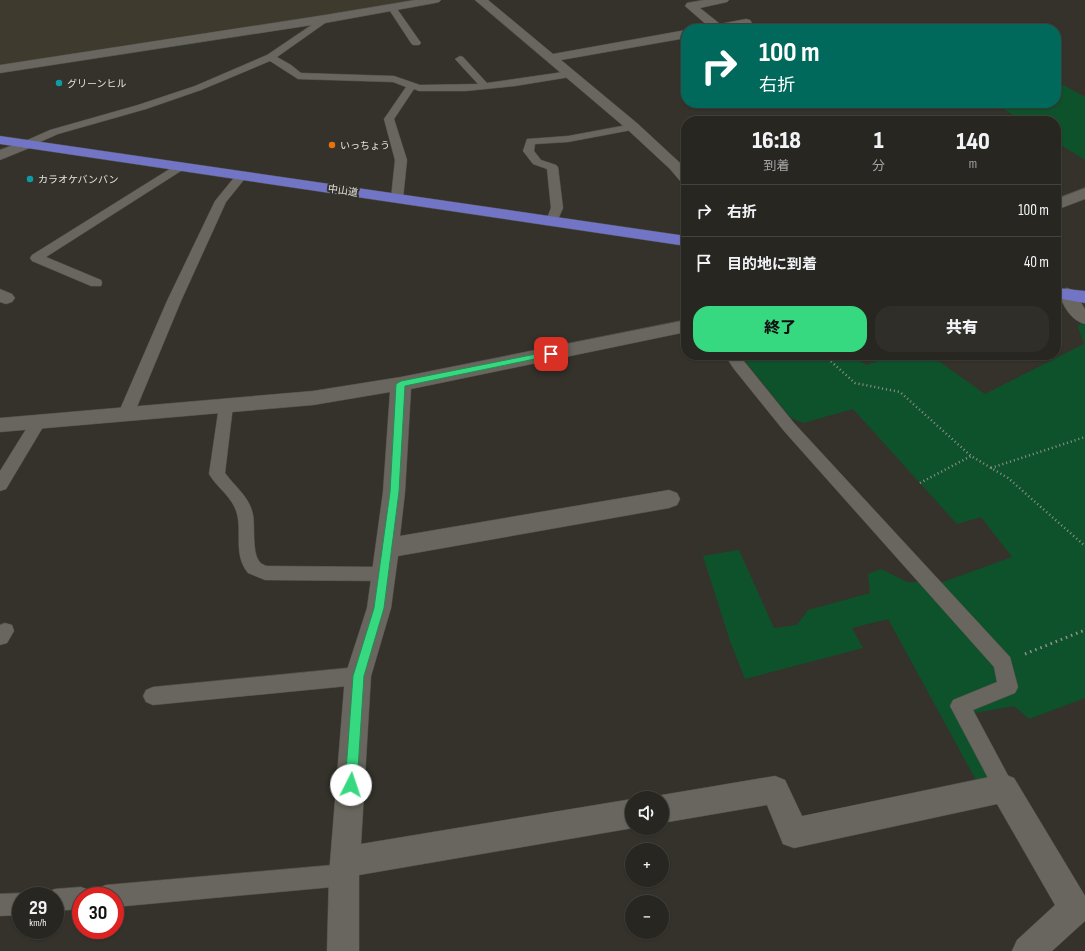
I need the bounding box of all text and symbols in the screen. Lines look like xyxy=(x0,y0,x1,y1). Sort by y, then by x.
text: 100 m xyxy=(759,36,820,69)
icon: right xyxy=(693,40,745,92)
text: 右折 xyxy=(759,75,795,96)
marker: グリーンヒル xyxy=(54,78,64,88)
place label: グリーンヒル xyxy=(67,78,127,90)
text: 16:18 xyxy=(752,126,801,155)
text: 1 xyxy=(874,126,884,155)
text: 140 xyxy=(956,127,990,156)
marker: いっちょう xyxy=(327,140,337,150)
place label: いっちょう xyxy=(340,140,390,152)
text: m xyxy=(969,156,977,172)
text: 到着 xyxy=(764,158,790,174)
text: 分 xyxy=(872,158,885,174)
marker: カラオケバンバン xyxy=(25,174,35,184)
place label: カラオケバンバン xyxy=(38,174,119,186)
street label: 中山道 xyxy=(327,183,359,199)
icon: right xyxy=(693,200,715,222)
text: 100 m xyxy=(1018,201,1049,220)
text: 右折 xyxy=(727,203,757,222)
icon: arrive xyxy=(693,252,715,274)
text: 40 m xyxy=(1024,253,1049,272)
text: 目的地に到着 xyxy=(727,255,817,274)
button: 終了 xyxy=(693,306,867,352)
button: 共有 xyxy=(875,306,1049,352)
pin xyxy=(534,337,568,371)
icon: arrive xyxy=(540,343,562,365)
position arrow xyxy=(330,764,372,806)
map controls xyxy=(625,791,669,939)
button: sound xyxy=(625,791,669,835)
button: + xyxy=(625,843,669,887)
speed limit sign: 30 xyxy=(72,887,124,939)
button: − xyxy=(625,895,669,939)
text: 29 xyxy=(29,896,47,920)
text: km/h xyxy=(29,917,47,929)

